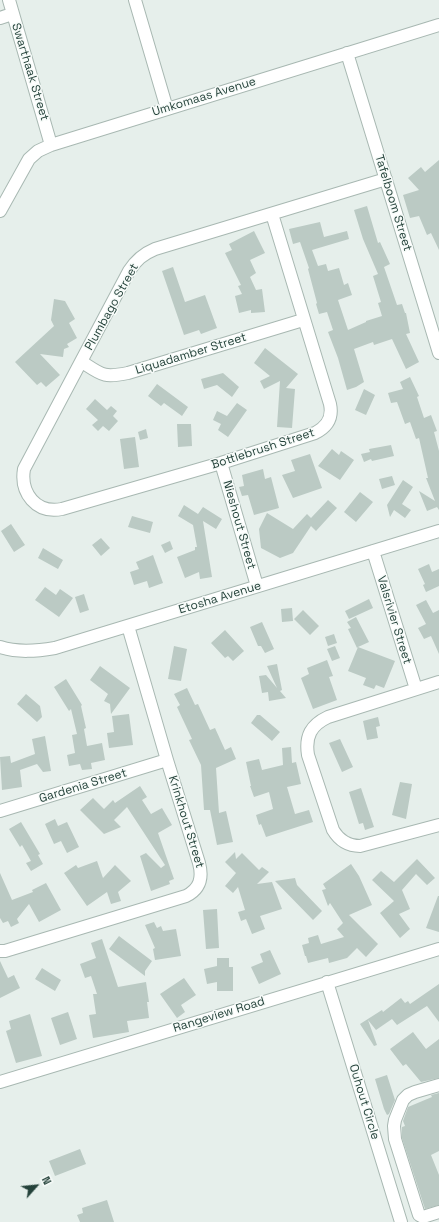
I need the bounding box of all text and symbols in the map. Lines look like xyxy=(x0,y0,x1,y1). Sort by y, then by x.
street label: Swarthaak Street xyxy=(8,22,52,122)
street label: Umkomaas Avenue xyxy=(150,74,258,120)
street label: Tafelboom Street xyxy=(371,153,415,253)
street label: Plumbago Street xyxy=(82,261,142,353)
street label: Liquadamber Street xyxy=(134,330,248,378)
street label: Bottlebrush Street xyxy=(210,425,316,473)
street label: Nieshout Street xyxy=(219,479,259,571)
street label: Valsrivier Street xyxy=(374,574,414,666)
street label: Etosha Avenue xyxy=(177,579,263,617)
street label: Gardenia Street xyxy=(37,766,129,806)
street label: Krinkhout Street xyxy=(165,774,207,870)
street label: Rangeview Road xyxy=(172,994,266,1036)
street label: Ouhout Circle xyxy=(346,1062,382,1142)
north arrow xyxy=(16,1166,56,1206)
text: N xyxy=(39,1174,55,1187)

